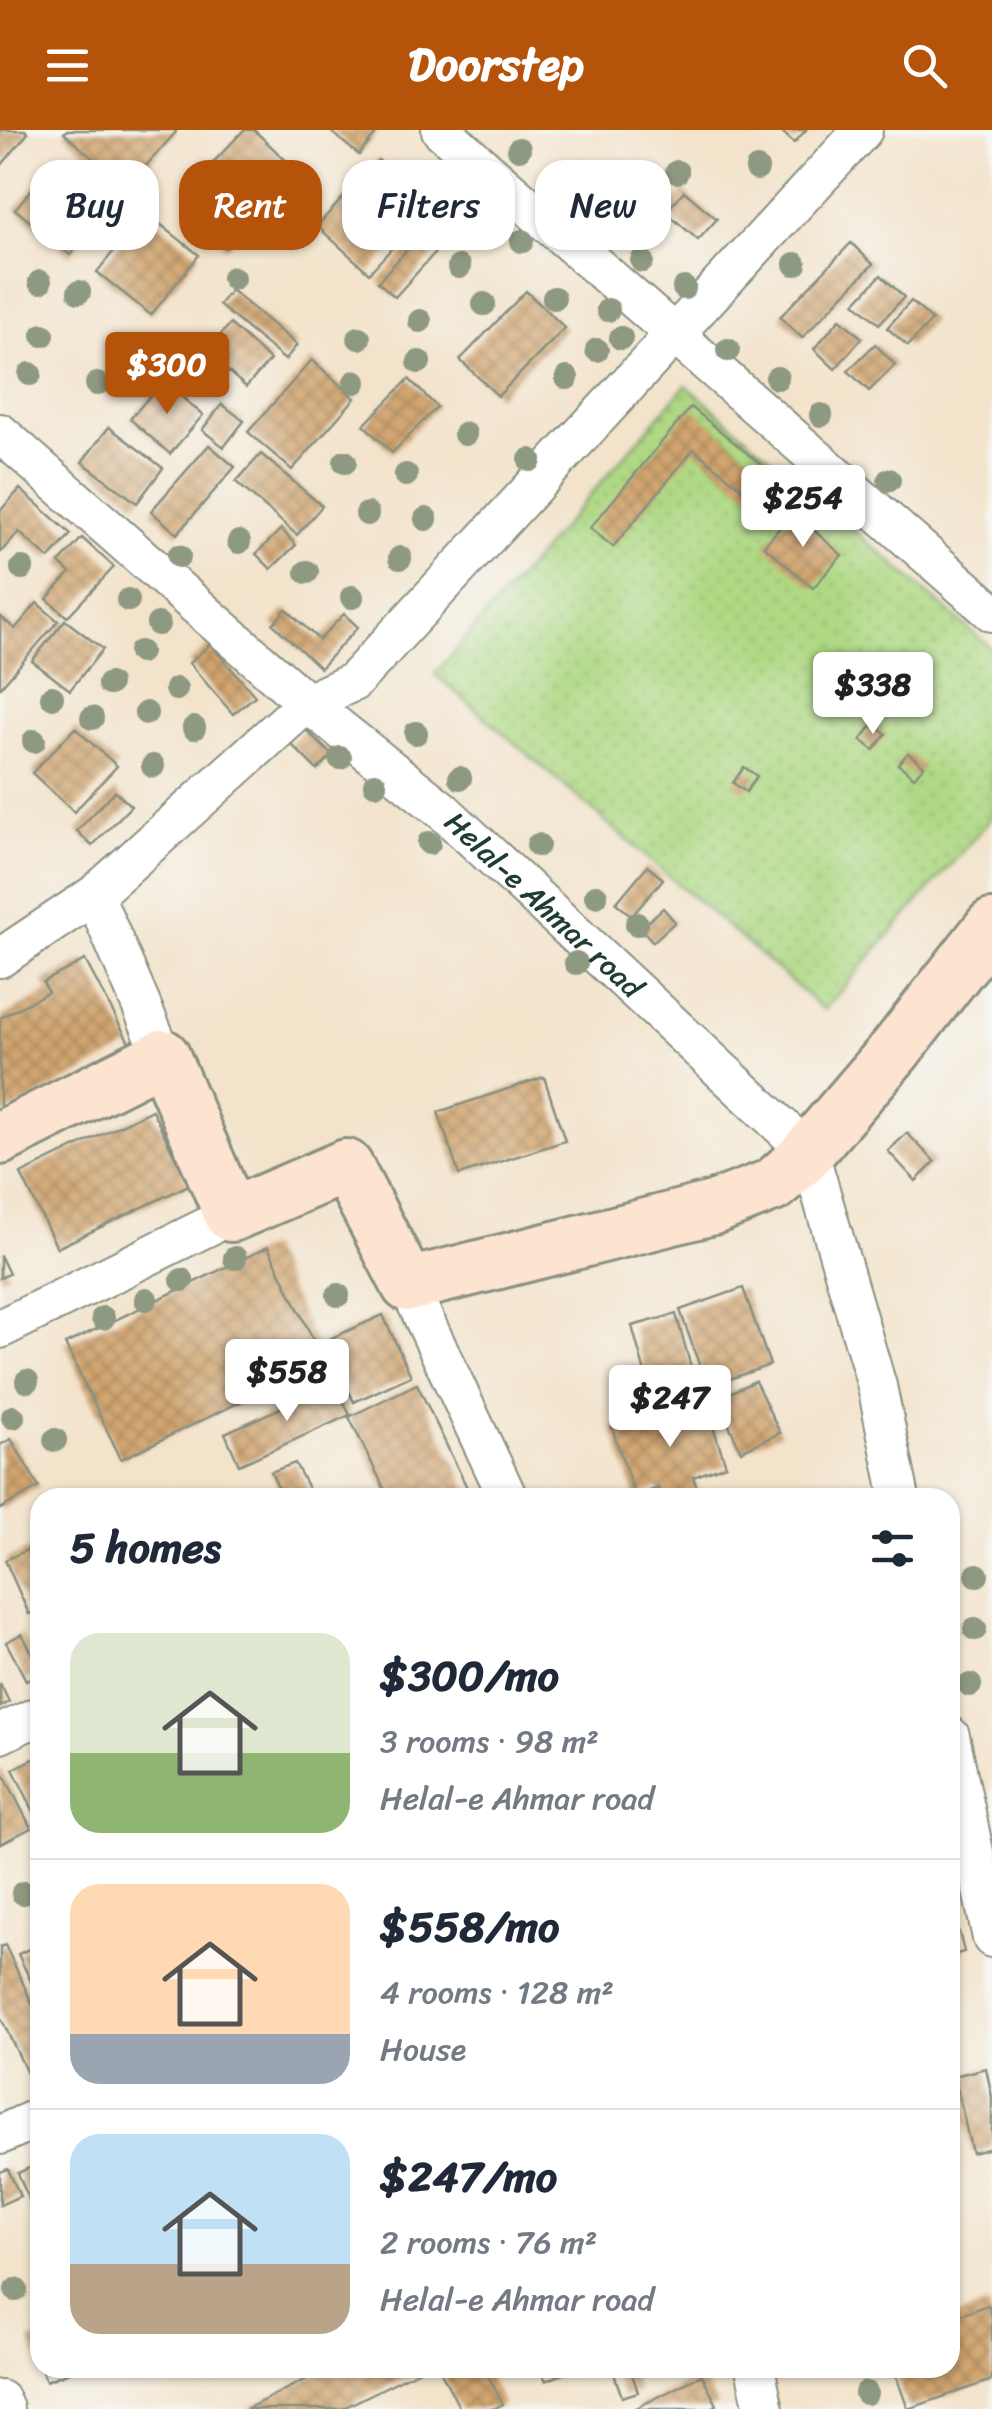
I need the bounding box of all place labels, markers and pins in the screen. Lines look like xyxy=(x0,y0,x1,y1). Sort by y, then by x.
pin: $300 xyxy=(108,332,226,417)
pin: $254 xyxy=(744,465,862,550)
pin: $338 xyxy=(814,652,932,737)
pin: $558 xyxy=(228,1339,346,1424)
pin: $247 xyxy=(611,1365,729,1450)

